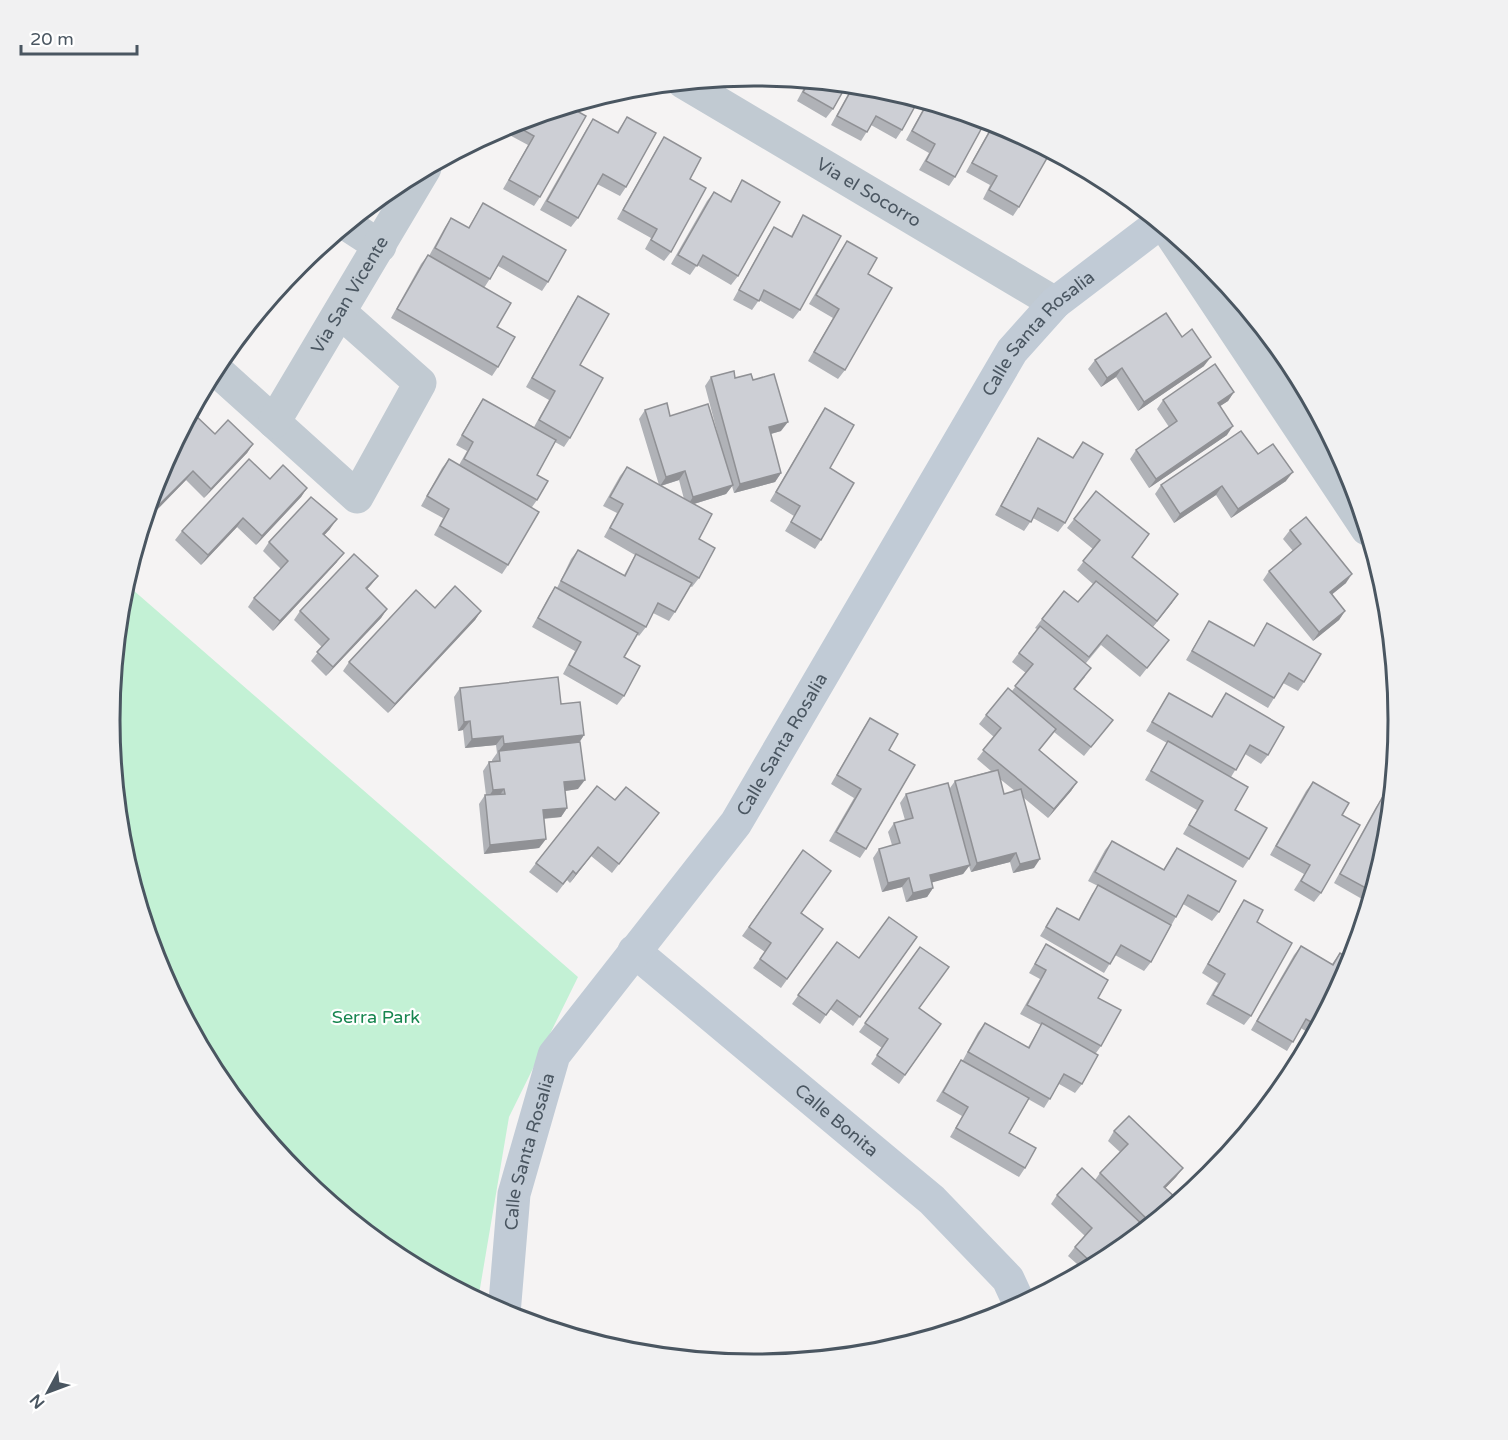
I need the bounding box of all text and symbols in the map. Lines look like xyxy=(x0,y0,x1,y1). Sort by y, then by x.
scale bar xyxy=(21,18,136,56)
text: 20 m xyxy=(30,28,74,50)
street label: Via el Socorro xyxy=(812,153,925,232)
street label: Via San Vicente xyxy=(306,232,393,357)
street label: Calle Santa Rosalia xyxy=(977,266,1099,400)
street label: Calle Santa Rosalia xyxy=(732,669,832,820)
park label: Serra Park xyxy=(332,1006,420,1028)
street label: Calle Santa Rosalia xyxy=(500,1070,559,1231)
street label: Calle Bonita xyxy=(790,1079,883,1162)
north arrow xyxy=(18,1362,78,1422)
text: N xyxy=(26,1390,49,1413)

